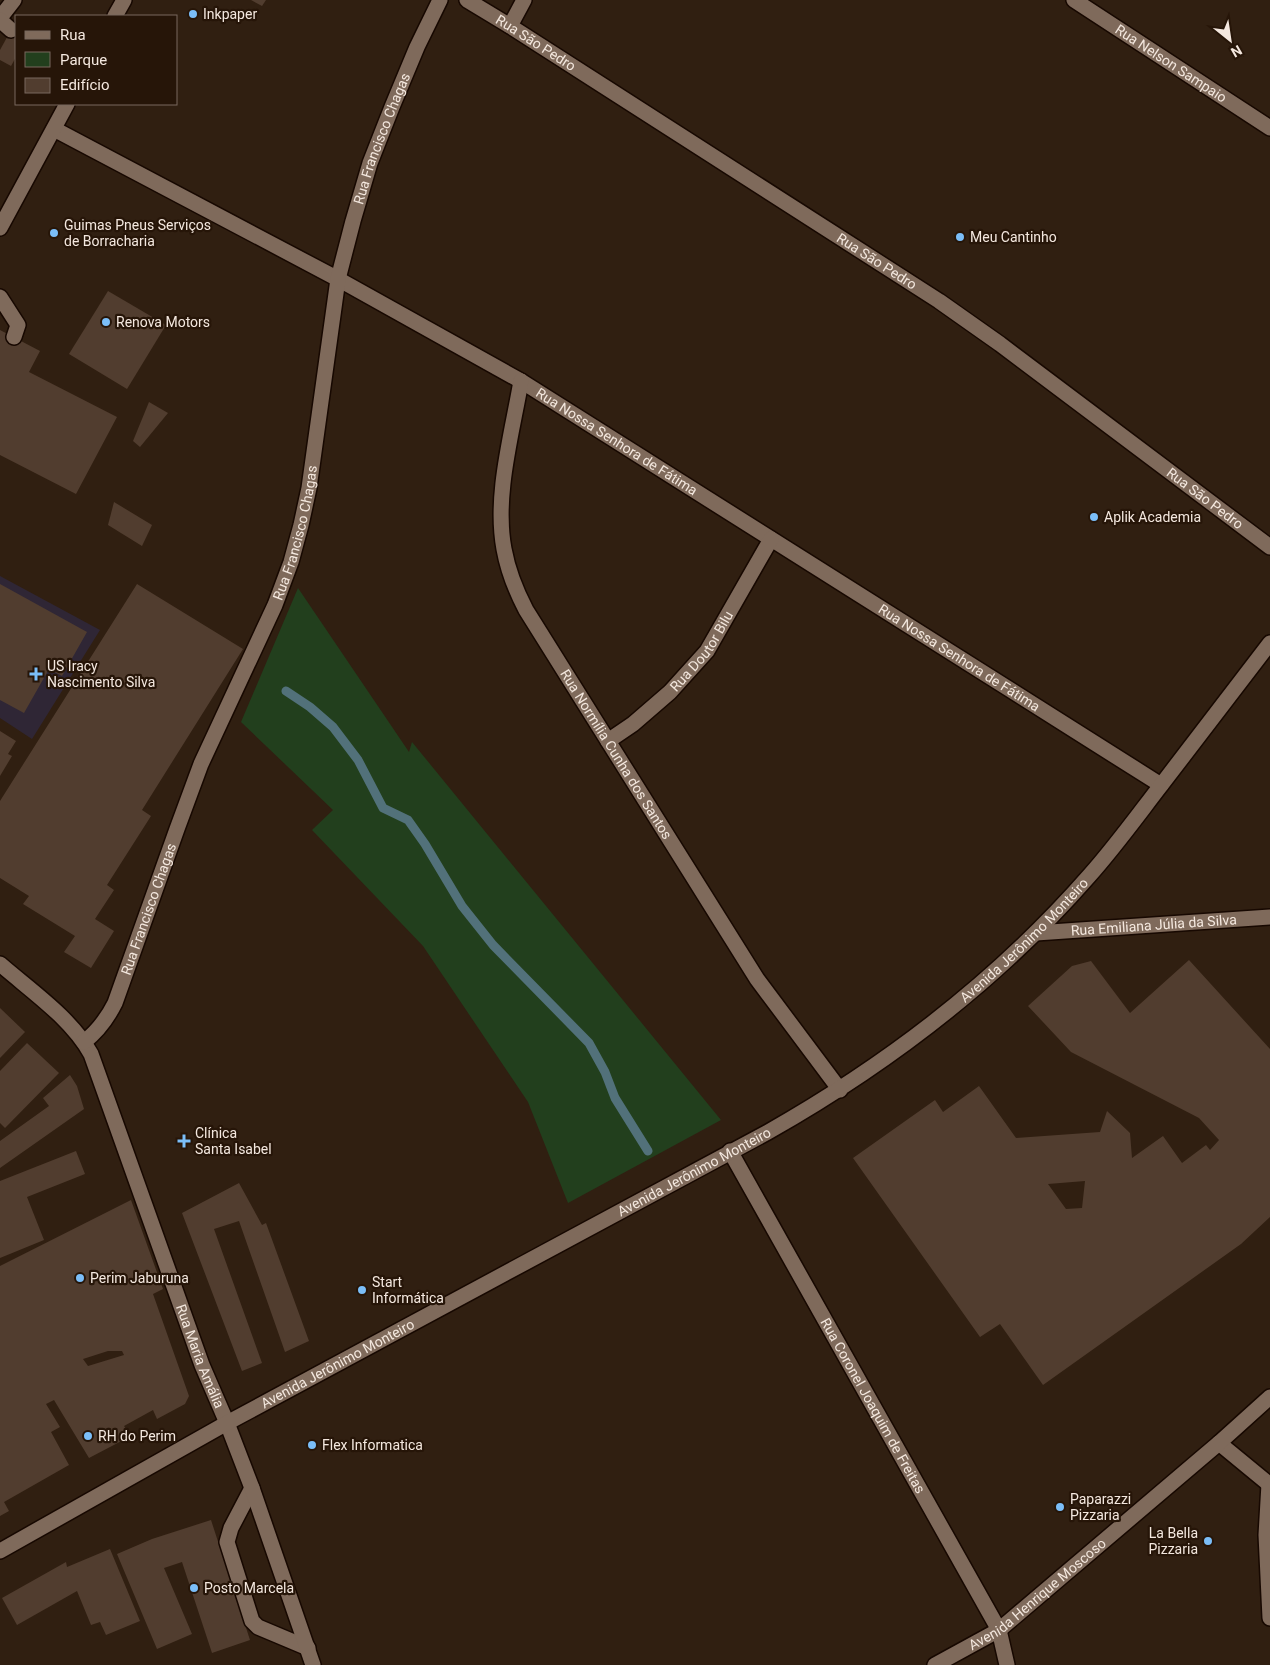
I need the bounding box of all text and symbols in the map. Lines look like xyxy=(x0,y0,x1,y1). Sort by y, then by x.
place label: Inkpaper xyxy=(203,6,257,22)
marker: Inkpaper xyxy=(187,8,199,20)
street label: Rua São Pedro xyxy=(493,11,579,74)
legend xyxy=(15,15,178,105)
north arrow xyxy=(1205,15,1255,65)
street label: Rua Nelson Sampaio xyxy=(1112,21,1230,106)
text: Rua xyxy=(60,26,86,44)
text: N xyxy=(1228,42,1245,61)
text: Parque xyxy=(60,51,107,69)
street label: Rua Francisco Chagas xyxy=(350,70,413,206)
text: Edifício xyxy=(60,76,109,94)
place label: Guimas Pneus Serviços de Borracharia xyxy=(64,217,211,249)
marker: Guimas Pneus Serviços de Borracharia xyxy=(48,227,60,239)
place label: Meu Cantinho xyxy=(970,229,1057,245)
street label: Rua São Pedro xyxy=(834,230,920,293)
marker: Meu Cantinho xyxy=(954,231,966,243)
place label: Renova Motors xyxy=(116,314,210,330)
marker: Renova Motors xyxy=(100,316,112,328)
street label: Rua Nossa Senhora de Fátima xyxy=(533,385,700,498)
street label: Rua Francisco Chagas xyxy=(270,464,320,602)
street label: Rua São Pedro xyxy=(1164,464,1246,532)
place label: Aplik Academia xyxy=(1104,509,1201,525)
marker: Aplik Academia xyxy=(1088,511,1100,523)
street label: Rua Nossa Senhora de Fátima xyxy=(876,601,1043,715)
street label: Rua Doutor Bilu xyxy=(667,608,736,695)
place label: US Iracy Nascimento Silva xyxy=(47,658,155,690)
street label: Rua Normília Cunha dos Santos xyxy=(557,666,675,842)
marker: US Iracy Nascimento Silva xyxy=(29,667,43,681)
street label: Rua Francisco Chagas xyxy=(118,841,179,977)
street label: Avenida Jerônimo Monteiro xyxy=(957,875,1091,1005)
street label: Rua Emiliana Júlia da Silva xyxy=(1070,911,1237,939)
street label: Avenida Jerônimo Monteiro xyxy=(615,1124,774,1219)
place label: Clínica Santa Isabel xyxy=(195,1125,272,1157)
marker: Clínica Santa Isabel xyxy=(177,1134,191,1148)
place label: Perim Jaburuna xyxy=(90,1270,189,1286)
marker: Perim Jaburuna xyxy=(74,1272,86,1284)
place label: Start Informática xyxy=(372,1274,444,1306)
marker: Start Informática xyxy=(356,1284,368,1296)
street label: Rua Maria Amália xyxy=(173,1302,228,1411)
street label: Rua Coronel Joaquim de Freitas xyxy=(817,1315,929,1496)
street label: Avenida Jerônimo Monteiro xyxy=(258,1316,417,1411)
place label: RH do Perim xyxy=(98,1428,176,1444)
marker: RH do Perim xyxy=(82,1430,94,1442)
place label: Flex Informatica xyxy=(322,1437,423,1453)
marker: Flex Informatica xyxy=(306,1439,318,1451)
place label: Paparazzi Pizzaria xyxy=(1070,1491,1131,1523)
marker: Paparazzi Pizzaria xyxy=(1054,1501,1066,1513)
place label: La Bella Pizzaria xyxy=(1148,1525,1198,1557)
street label: Avenida Henrique Moscoso xyxy=(966,1535,1109,1653)
marker: La Bella Pizzaria xyxy=(1202,1535,1214,1547)
place label: Posto Marcela xyxy=(204,1580,294,1596)
marker: Posto Marcela xyxy=(188,1582,200,1594)

